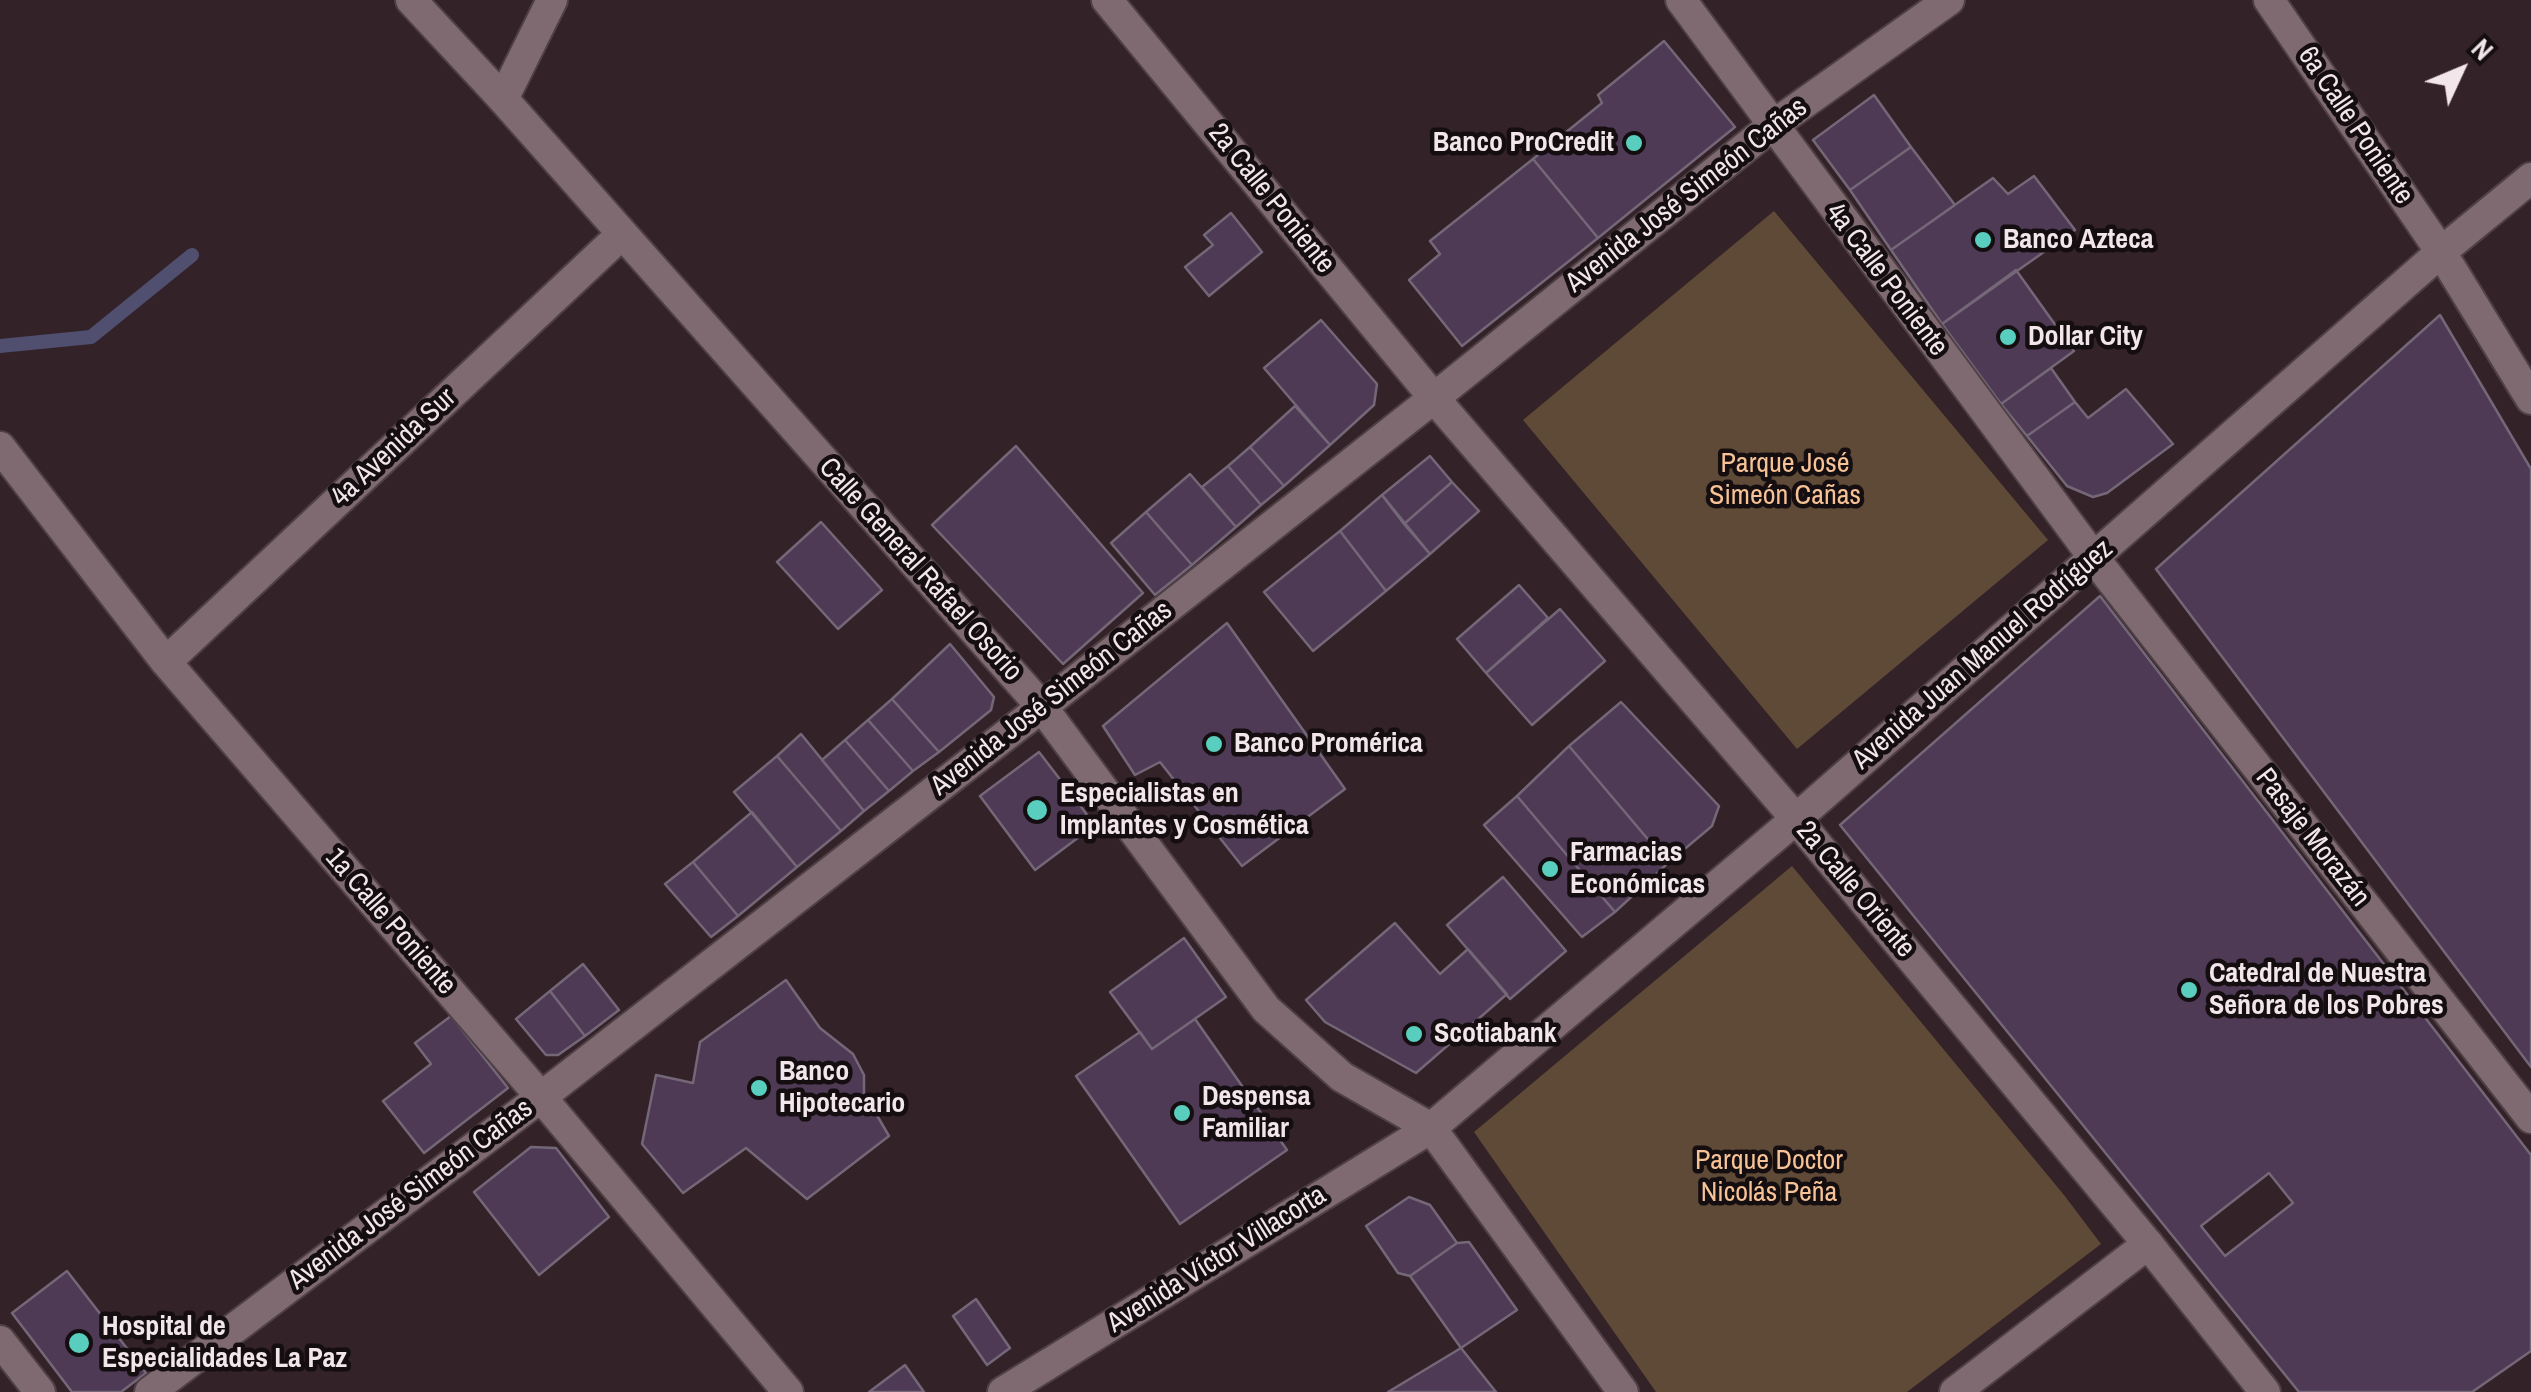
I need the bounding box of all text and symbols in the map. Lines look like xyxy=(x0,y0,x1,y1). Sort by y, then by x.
north arrow xyxy=(2411,20,2511,120)
text: N xyxy=(2463,30,2502,68)
street label: 6a Calle Poniente xyxy=(2290,41,2420,211)
street label: Avenida José Simeón Cañas xyxy=(1560,91,1814,301)
street label: 2a Calle Poniente xyxy=(1201,118,1341,280)
place label: Banco ProCredit xyxy=(1433,126,1614,160)
marker: Banco ProCredit xyxy=(1623,132,1645,154)
street label: 4a Calle Poniente xyxy=(1818,197,1954,363)
place label: Banco Azteca xyxy=(2003,223,2154,257)
marker: Banco Azteca xyxy=(1972,229,1994,251)
place label: Dollar City xyxy=(2028,320,2143,354)
marker: Dollar City xyxy=(1997,326,2019,348)
street label: 4a Avenida Sur xyxy=(325,382,463,514)
park label: Parque José Simeón Cañas xyxy=(1709,447,1861,513)
street label: Calle General Rafael Osorio xyxy=(811,452,1029,688)
street label: Avenida Juan Manuel Rodríguez xyxy=(1846,533,2120,777)
street label: Avenida José Simeón Cañas xyxy=(925,594,1179,804)
place label: Banco Promérica xyxy=(1234,727,1423,761)
marker: Banco Promérica xyxy=(1203,733,1225,755)
street label: Pasaje Morazán xyxy=(2248,762,2376,914)
place label: Especialistas en Implantes y Cosmética xyxy=(1060,777,1309,843)
marker: Especialistas en Implantes y Cosmética xyxy=(1024,797,1050,823)
street label: 2a Calle Oriente xyxy=(1788,815,1922,965)
place label: Farmacias Económicas xyxy=(1570,836,1705,902)
street label: 1a Calle Poniente xyxy=(317,842,463,1002)
marker: Farmacias Económicas xyxy=(1539,858,1561,880)
place label: Catedral de Nuestra Señora de los Pobres xyxy=(2209,957,2444,1023)
marker: Catedral de Nuestra Señora de los Pobres xyxy=(2178,979,2200,1001)
place label: Scotiabank xyxy=(1434,1017,1556,1051)
marker: Scotiabank xyxy=(1403,1023,1425,1045)
place label: Banco Hipotecario xyxy=(779,1055,905,1121)
marker: Banco Hipotecario xyxy=(748,1077,770,1099)
place label: Despensa Familiar xyxy=(1202,1080,1310,1146)
street label: Avenida José Simeón Cañas xyxy=(282,1092,540,1298)
marker: Despensa Familiar xyxy=(1171,1102,1193,1124)
park label: Parque Doctor Nicolás Peña xyxy=(1695,1144,1843,1210)
street label: Avenida Víctor Villacorta xyxy=(1101,1179,1333,1341)
place label: Hospital de Especialidades La Paz xyxy=(102,1310,347,1376)
marker: Hospital de Especialidades La Paz xyxy=(66,1330,92,1356)

